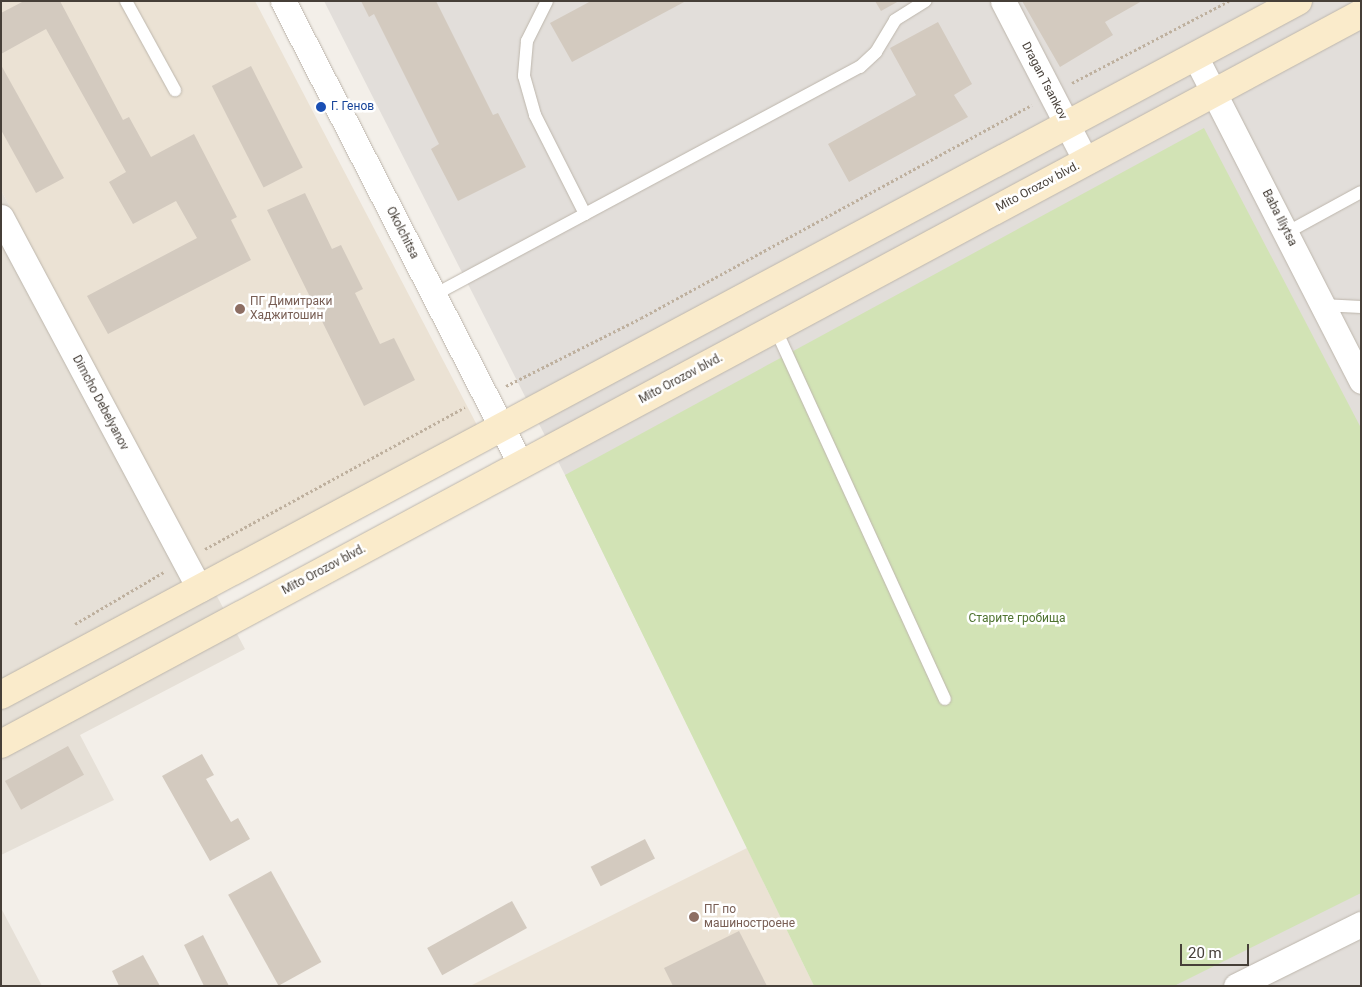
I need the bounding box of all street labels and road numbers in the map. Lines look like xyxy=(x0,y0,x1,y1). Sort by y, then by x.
street label: Dragan Tsankov xyxy=(1018,40,1070,122)
street label: Mito Orozov blvd. xyxy=(994,159,1082,215)
street label: Baba Iliytsa xyxy=(1259,187,1299,249)
street label: Okolchitsa xyxy=(383,205,421,261)
street label: Mito Orozov blvd. xyxy=(637,351,725,407)
street label: Dimcho Debelyanov xyxy=(69,353,131,453)
street label: Mito Orozov blvd. xyxy=(280,542,368,598)

